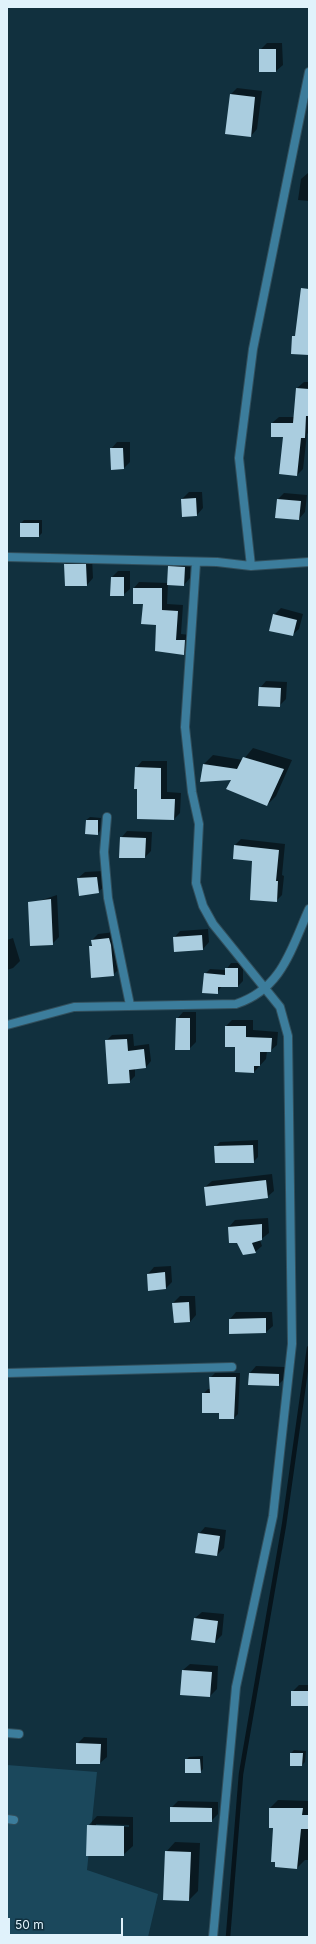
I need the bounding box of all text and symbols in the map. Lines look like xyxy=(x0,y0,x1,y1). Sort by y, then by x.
scale bar xyxy=(10,1910,125,1936)
text: 50 m xyxy=(15,1917,44,1932)

